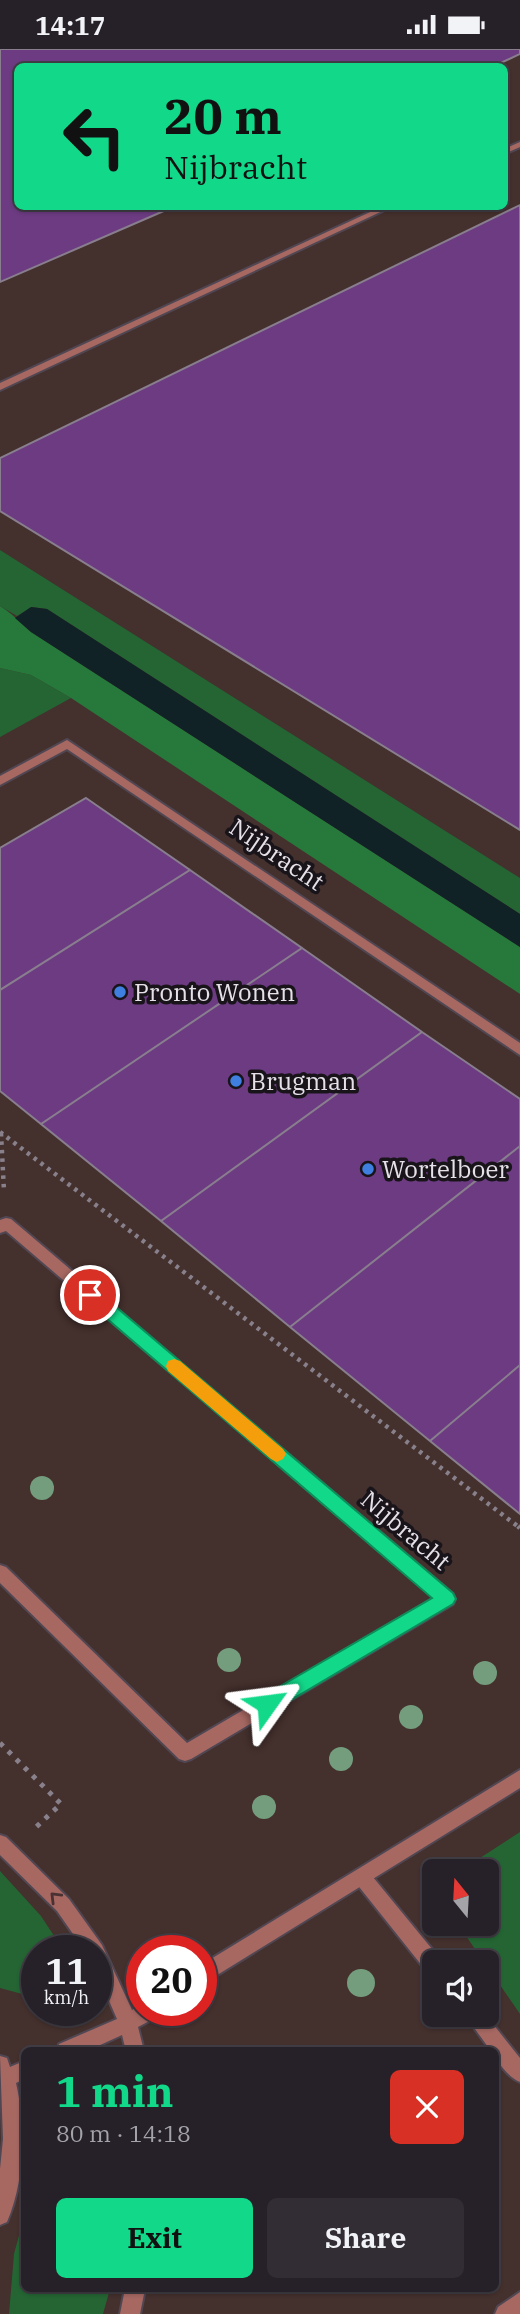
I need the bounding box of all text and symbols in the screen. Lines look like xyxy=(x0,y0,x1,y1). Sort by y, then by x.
text: 14:17 xyxy=(35,8,105,42)
text: 20 m xyxy=(164,84,282,147)
icon: left xyxy=(49,91,140,182)
text: Nijbracht xyxy=(164,146,307,188)
street label: Nijbracht xyxy=(224,811,330,897)
place label: Pronto Wonen xyxy=(134,976,295,1008)
marker: Pronto Wonen xyxy=(112,984,128,1000)
place label: Brugman xyxy=(250,1065,356,1097)
marker: Brugman xyxy=(228,1073,244,1089)
place label: Wortelboer xyxy=(382,1153,509,1185)
marker: Wortelboer xyxy=(360,1161,376,1177)
pin xyxy=(60,1265,120,1325)
icon: arrive xyxy=(71,1276,109,1314)
street label: Nijbracht xyxy=(355,1483,457,1577)
position arrow xyxy=(230,1667,304,1741)
north arrow xyxy=(422,1859,499,1935)
map controls xyxy=(422,1859,499,2027)
one-way arrow xyxy=(51,1893,63,1905)
speed limit sign: 20 xyxy=(126,1935,217,2026)
text: 11 xyxy=(45,1948,88,1994)
button: sound xyxy=(422,1950,499,2027)
text: km/h xyxy=(44,1986,89,2009)
text: 1 min xyxy=(56,2064,174,2119)
button: close xyxy=(390,2070,464,2144)
text: 80 m · 14:18 xyxy=(56,2118,191,2148)
button: Exit xyxy=(56,2198,253,2278)
button: Share xyxy=(267,2198,464,2278)

